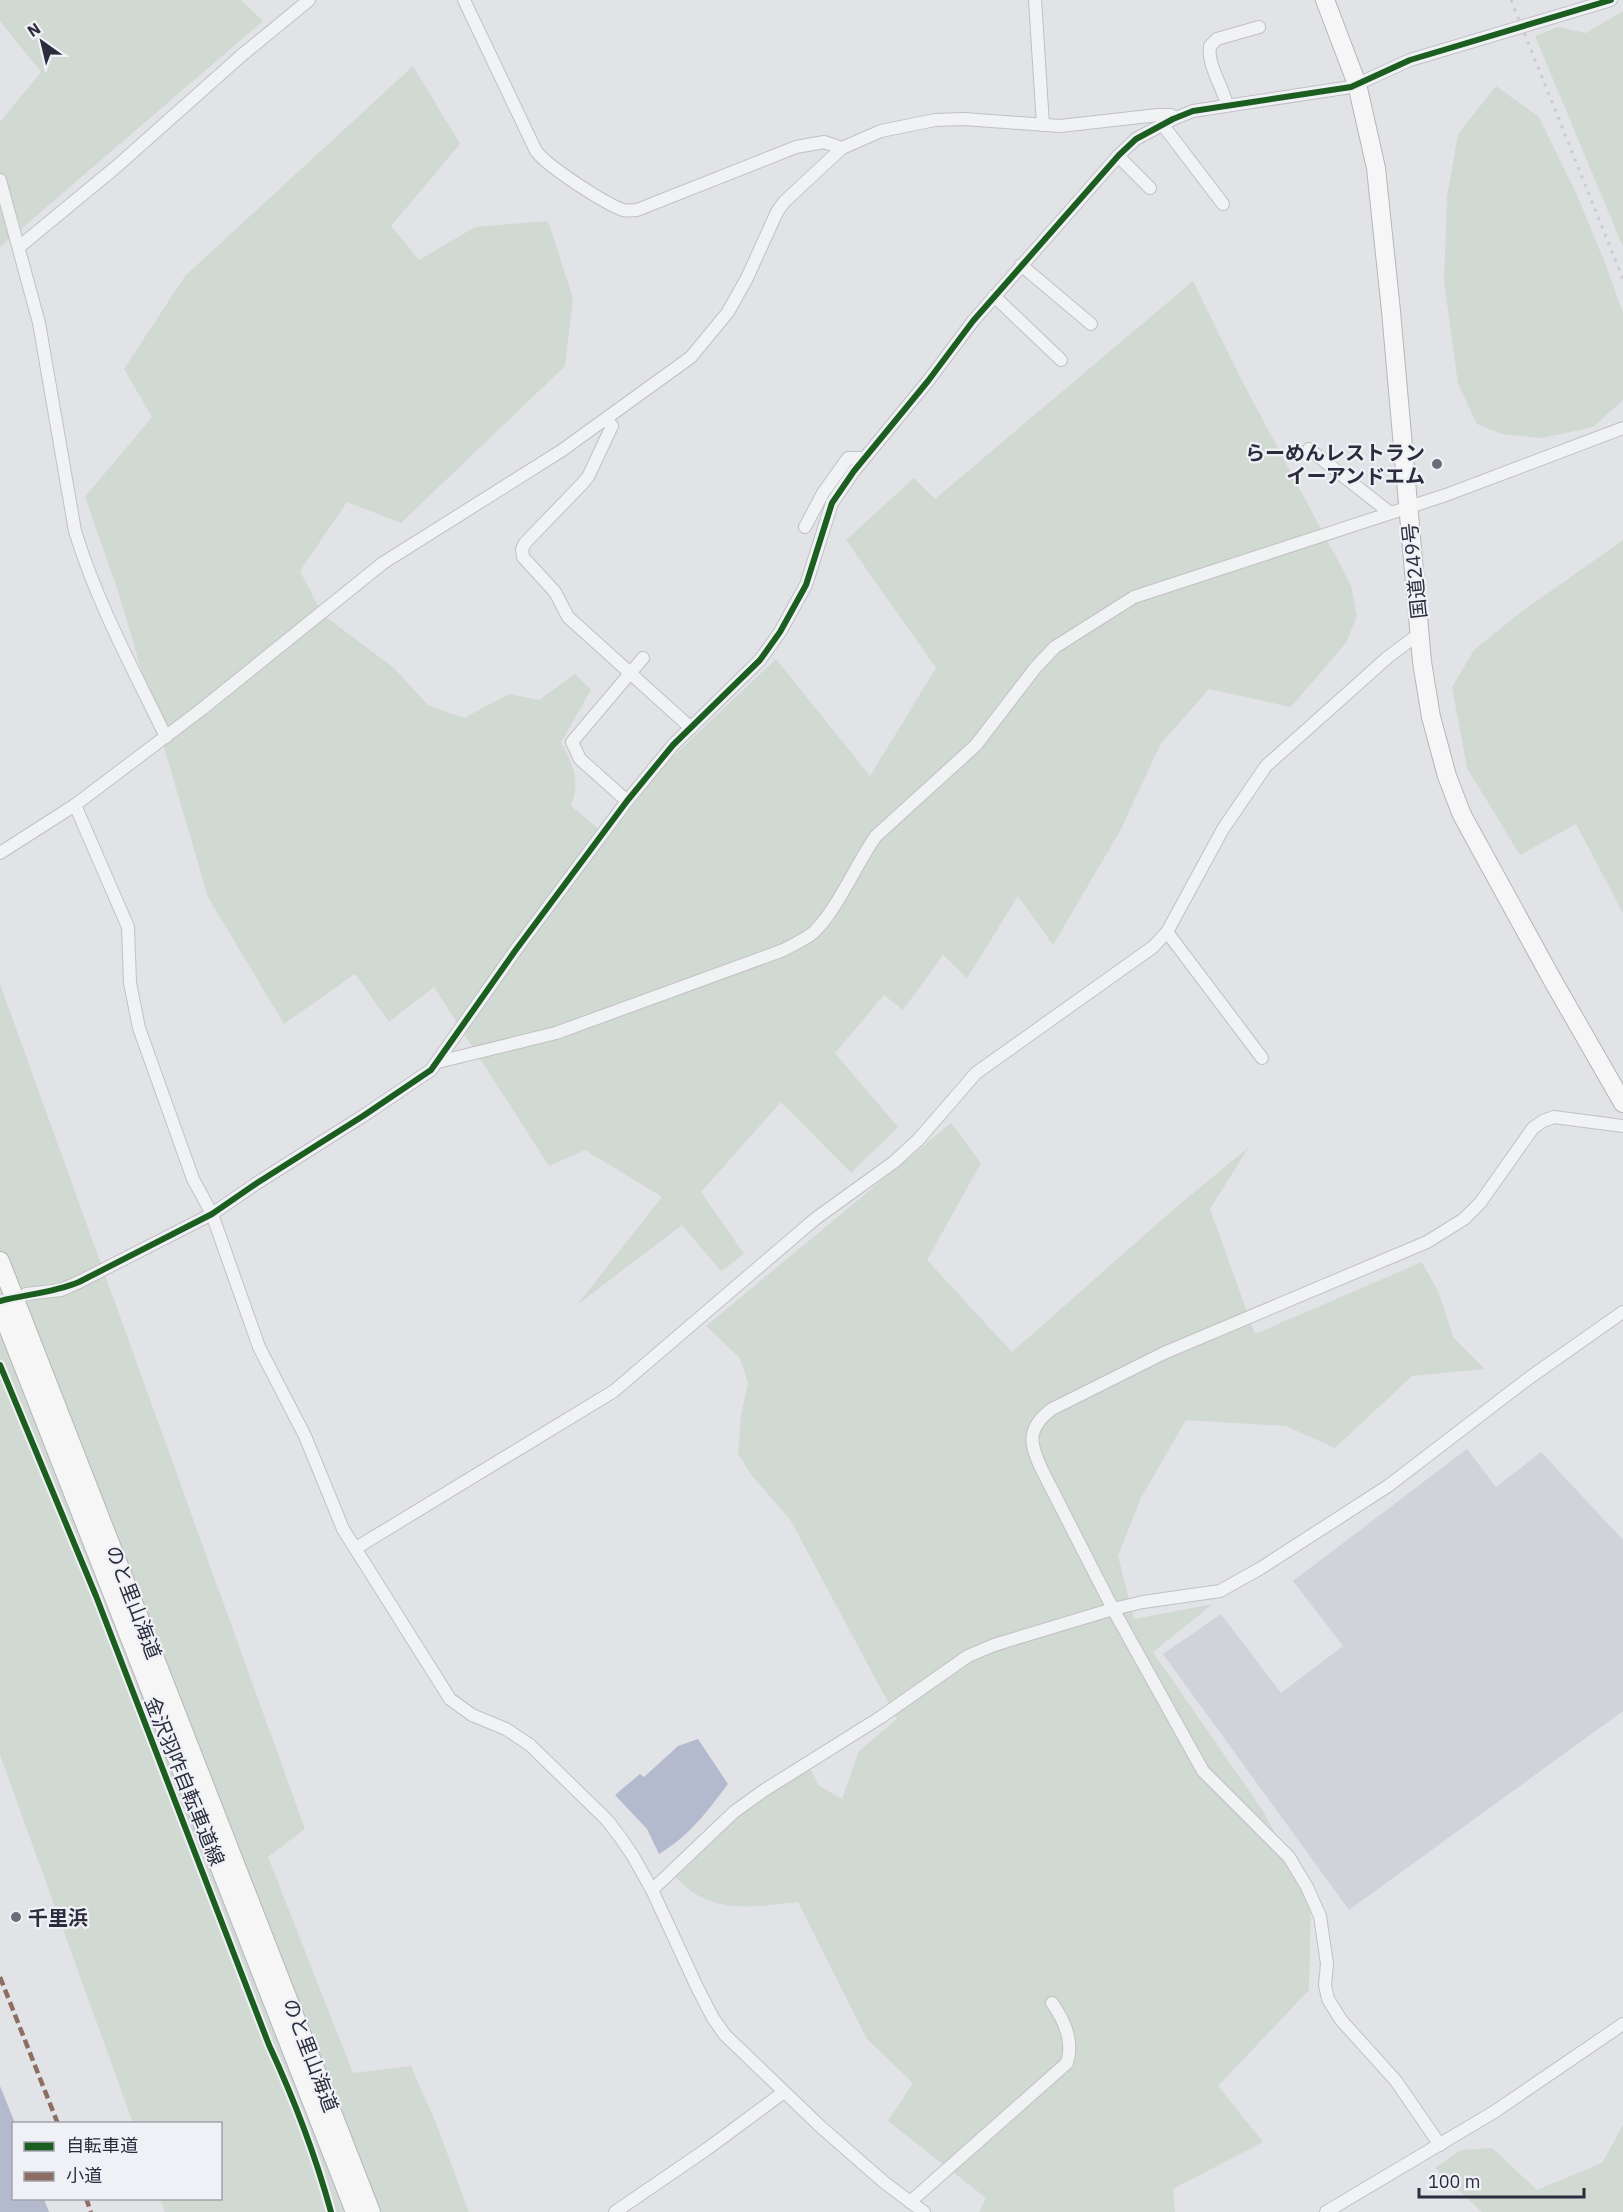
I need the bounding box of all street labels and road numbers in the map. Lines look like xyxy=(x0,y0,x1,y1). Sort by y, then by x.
street label: 国道249号 xyxy=(1396,522,1432,620)
street label: のと里山海道 xyxy=(100,1541,168,1663)
street label: 金沢羽咋自転車道線 xyxy=(139,1692,231,1870)
street label: のと里山海道 xyxy=(277,1994,345,2116)

